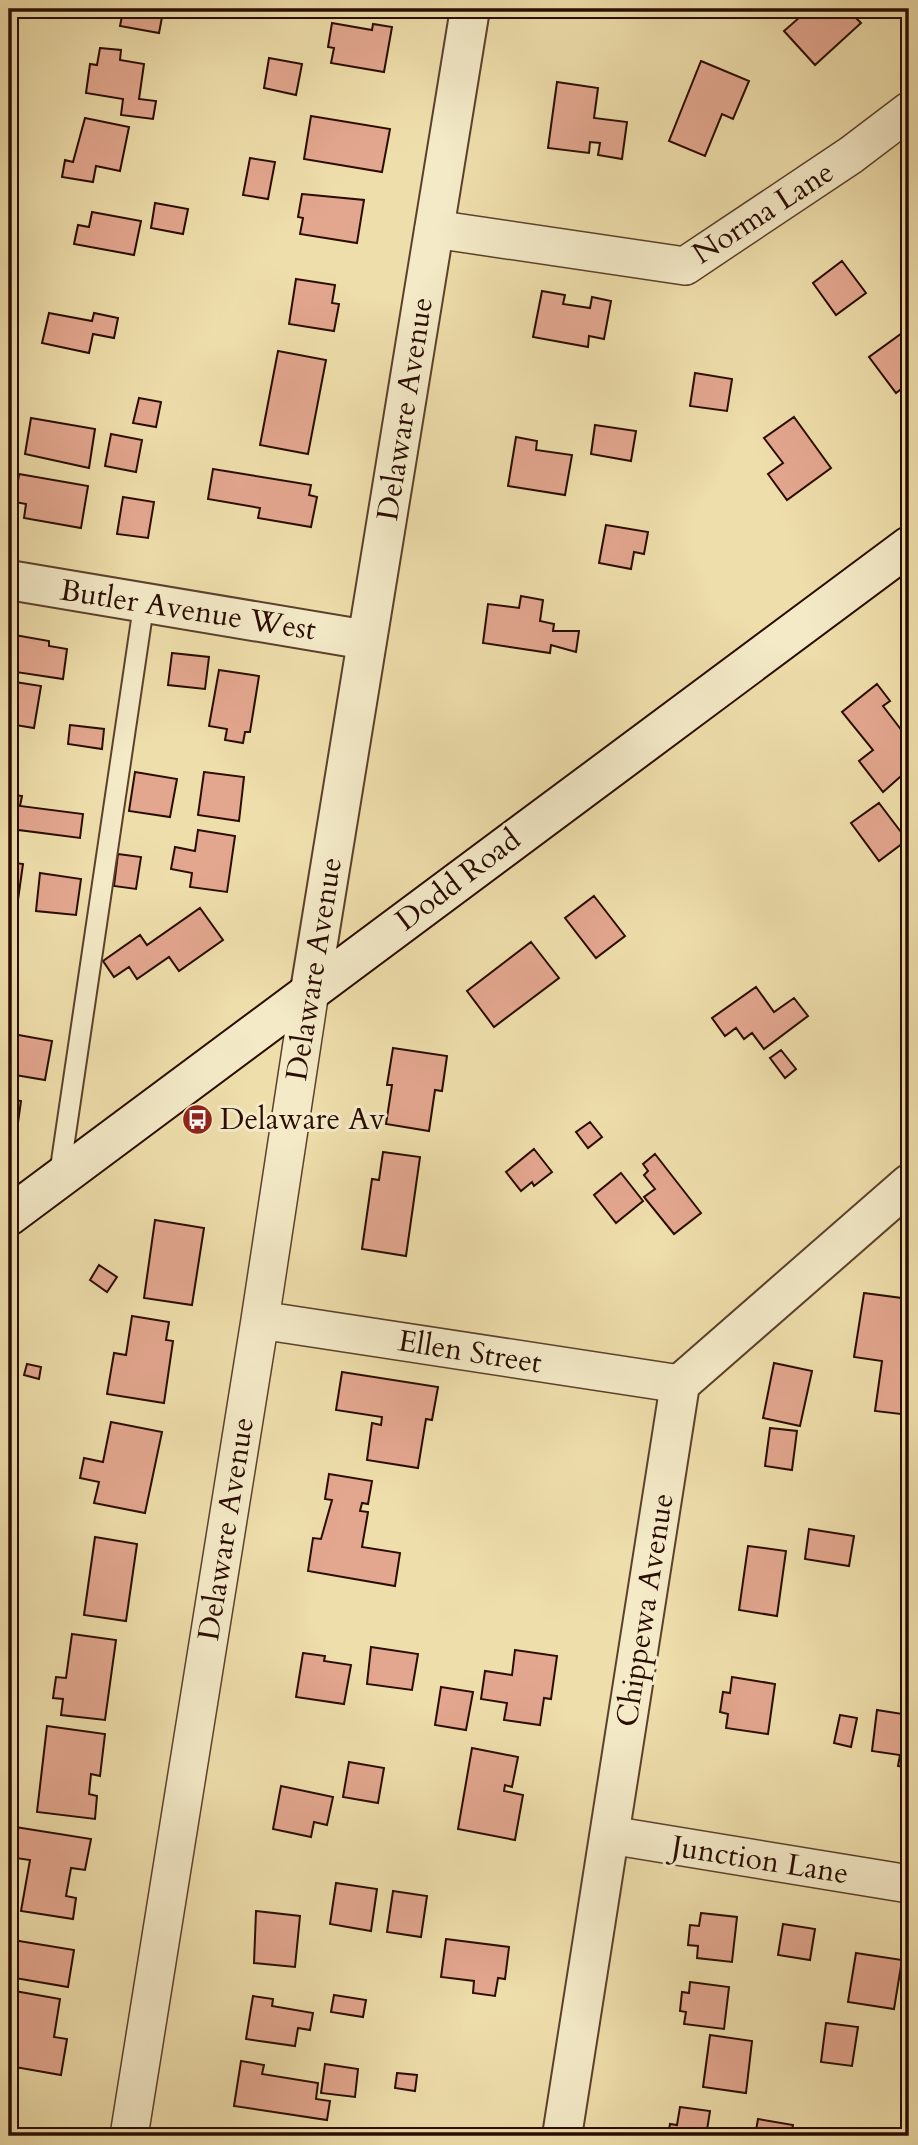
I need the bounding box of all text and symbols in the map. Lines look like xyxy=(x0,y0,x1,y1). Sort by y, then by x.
street label: Norma Lane xyxy=(684,152,842,274)
street label: Delaware Avenue xyxy=(367,294,443,524)
street label: Butler Avenue West xyxy=(57,570,319,651)
street label: Dodd Road xyxy=(387,820,529,940)
street label: Delaware Avenue xyxy=(276,854,352,1084)
place label: Delaware Av xyxy=(220,1099,386,1140)
bus stop icon: Delaware Av xyxy=(180,1102,214,1136)
street label: Ellen Street xyxy=(395,1320,545,1384)
street label: Delaware Avenue xyxy=(188,1414,264,1644)
street label: Chippewa Avenue xyxy=(606,1490,684,1730)
street label: Junction Lane xyxy=(665,1825,851,1894)

